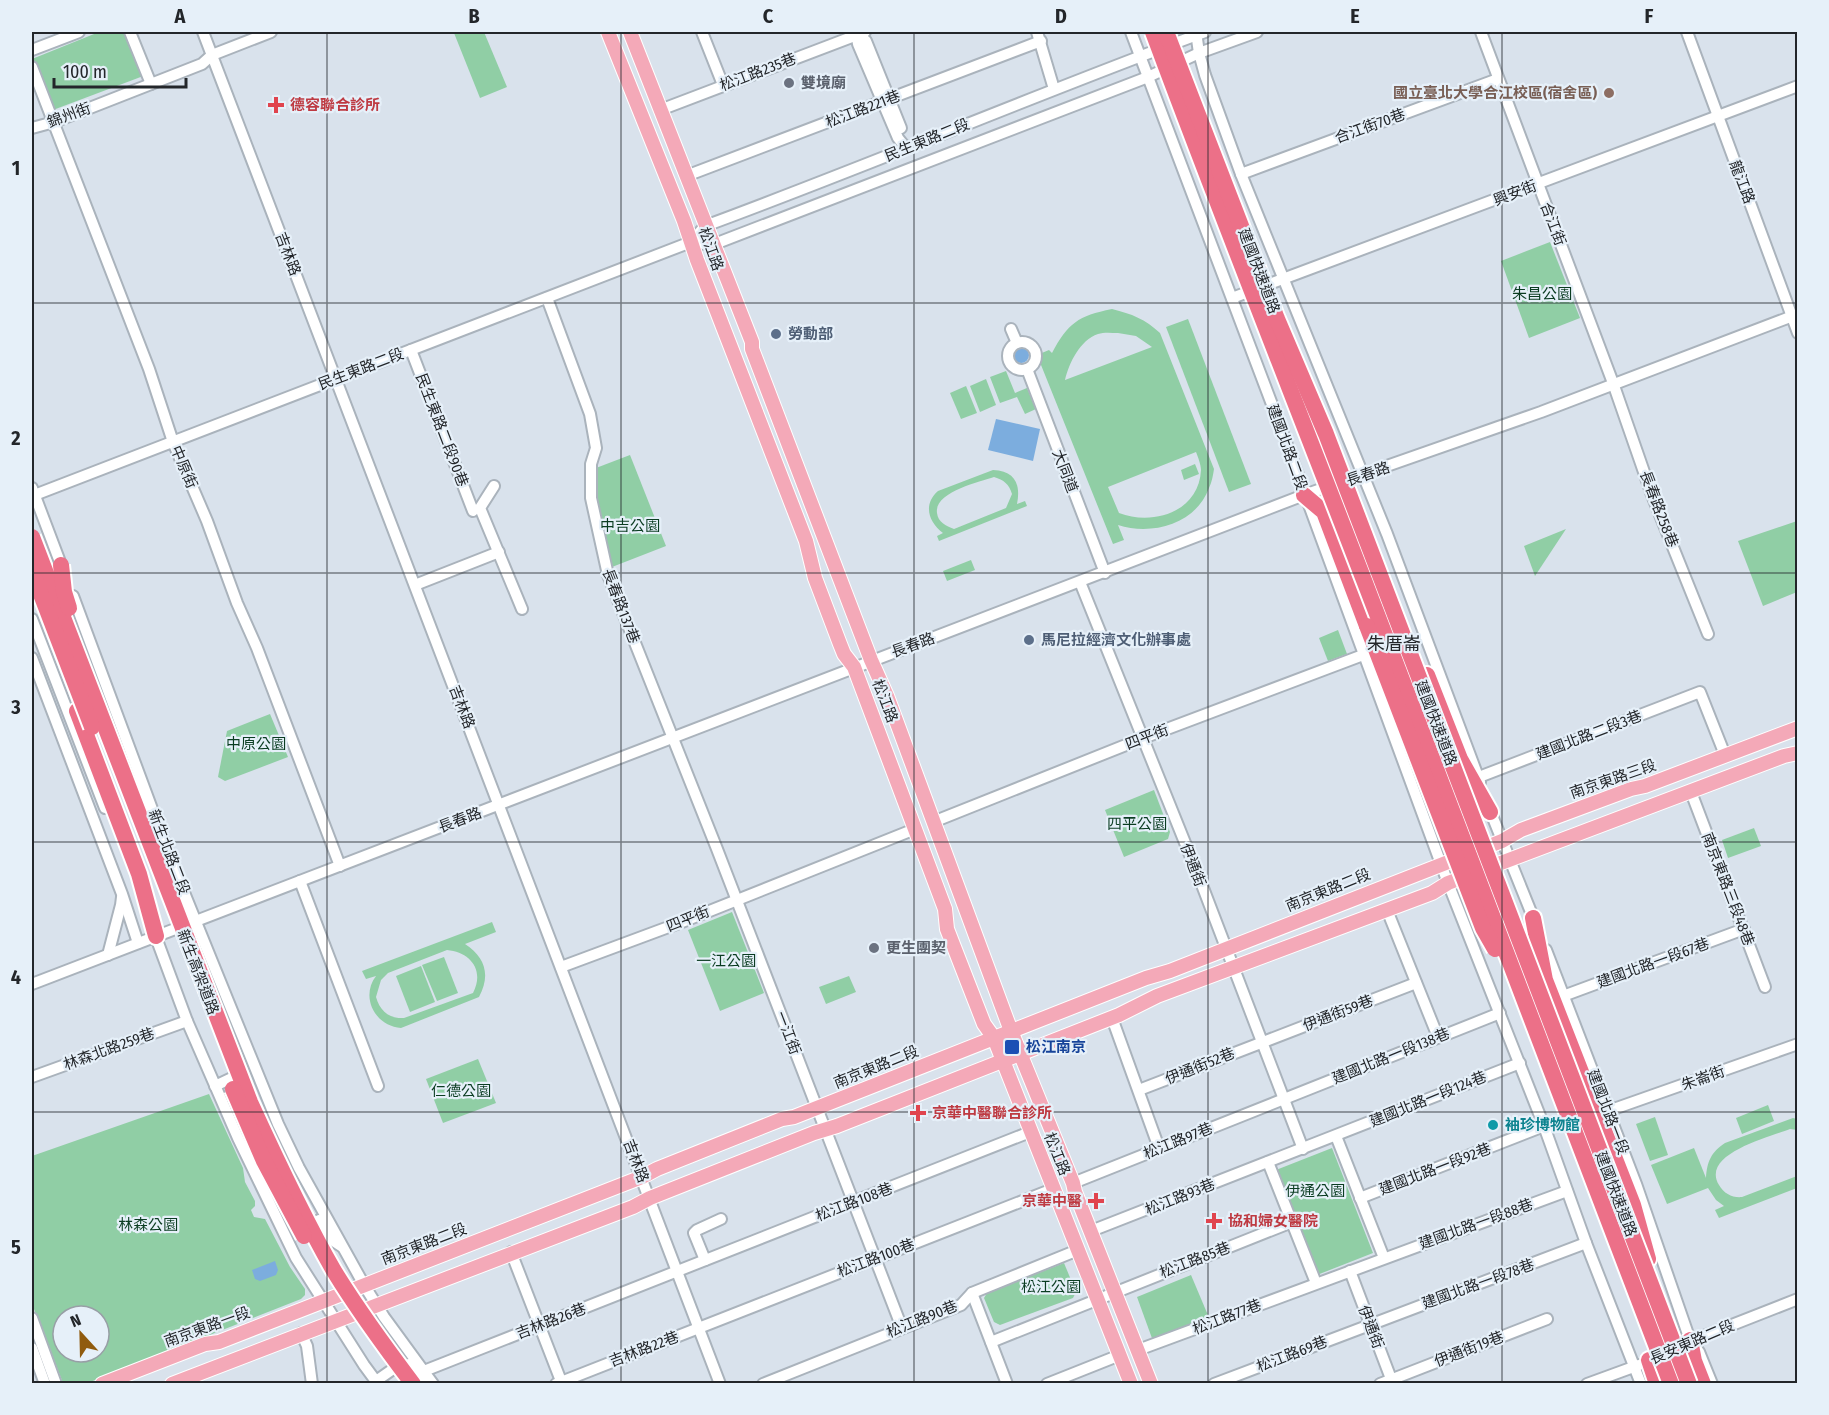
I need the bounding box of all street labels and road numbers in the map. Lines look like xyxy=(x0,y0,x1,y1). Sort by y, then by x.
street label: 松江路235巷 xyxy=(717,49,799,95)
street label: 松江路221巷 xyxy=(823,86,903,132)
street label: 錦州街 xyxy=(45,99,93,131)
street label: 合江街70巷 xyxy=(1332,105,1408,147)
street label: 民生東路二段 xyxy=(882,115,972,165)
street label: 龍江路 xyxy=(1726,158,1758,206)
street label: 興安街 xyxy=(1491,177,1539,209)
street label: 合江街 xyxy=(1537,200,1569,248)
street label: 松江路 xyxy=(695,225,727,273)
street label: 建國快速道路 xyxy=(1234,226,1284,316)
street label: 吉林路 xyxy=(272,230,304,278)
street label: 民生東路二段 xyxy=(316,344,406,394)
street label: 民生東路二段90巷 xyxy=(412,371,472,489)
street label: 建國北路二段 xyxy=(1263,402,1311,492)
street label: 中原街 xyxy=(167,443,201,491)
street label: 大同道 xyxy=(1049,447,1081,495)
street label: 長春路 xyxy=(1344,458,1392,490)
street label: 長春路258巷 xyxy=(1636,468,1682,550)
street label: 長春路137巷 xyxy=(599,566,643,646)
street label: 長春路 xyxy=(889,629,937,661)
street label: 松江路 xyxy=(869,677,901,725)
street label: 建國快速道路 xyxy=(1411,678,1461,768)
street label: 吉林路 xyxy=(446,683,478,731)
street label: 建國北路二段3巷 xyxy=(1534,707,1644,763)
street label: 四平街 xyxy=(1123,721,1171,753)
street label: 南京東路三段 xyxy=(1568,756,1658,802)
street label: 長春路 xyxy=(436,804,484,836)
street label: 新生北路二段 xyxy=(144,807,194,897)
street label: 南京東路三段48巷 xyxy=(1698,830,1758,948)
street label: 伊通街 xyxy=(1177,841,1209,889)
street label: 南京東路二段 xyxy=(1283,865,1373,915)
street label: 四平街 xyxy=(664,902,712,936)
street label: 新生高架道路 xyxy=(173,927,223,1017)
street label: 建國北路一段67巷 xyxy=(1594,934,1712,992)
street label: 伊通街59巷 xyxy=(1300,991,1376,1035)
street label: 一江街 xyxy=(772,1009,804,1057)
street label: 林森北路259巷 xyxy=(61,1024,157,1074)
street label: 建國北路一段138巷 xyxy=(1330,1024,1452,1088)
street label: 南京東路二段 xyxy=(831,1042,921,1092)
street label: 伊通街52巷 xyxy=(1163,1044,1237,1088)
street label: 朱崙街 xyxy=(1679,1062,1727,1094)
street label: 建國北路一段124巷 xyxy=(1367,1067,1489,1131)
street label: 建國北路一段 xyxy=(1583,1067,1633,1157)
street label: 松江路97巷 xyxy=(1141,1119,1215,1163)
street label: 松江路 xyxy=(1040,1130,1074,1178)
street label: 吉林路 xyxy=(620,1137,652,1185)
street label: 建國北路一段92巷 xyxy=(1376,1139,1494,1199)
street label: 建國快速道路 xyxy=(1591,1149,1641,1239)
street label: 松江路93巷 xyxy=(1142,1175,1218,1219)
street label: 松江路108巷 xyxy=(813,1179,895,1225)
street label: 建國北路一段88巷 xyxy=(1417,1195,1535,1253)
street label: 南京東路二段 xyxy=(379,1219,469,1269)
street label: 松江路100巷 xyxy=(835,1235,917,1281)
street label: 松江路85巷 xyxy=(1157,1238,1233,1282)
street label: 建國北路一段78巷 xyxy=(1419,1255,1537,1313)
street label: 松江路77巷 xyxy=(1190,1296,1264,1338)
street label: 松江路90巷 xyxy=(884,1297,960,1341)
street label: 吉林路26巷 xyxy=(513,1299,589,1343)
street label: 南京東路一段 xyxy=(162,1303,252,1351)
street label: 伊通街 xyxy=(1355,1303,1387,1351)
street label: 長安東路二段 xyxy=(1647,1316,1737,1368)
street label: 吉林路22巷 xyxy=(607,1327,681,1371)
street label: 伊通街19巷 xyxy=(1432,1327,1506,1371)
street label: 松江路69巷 xyxy=(1254,1332,1330,1376)

